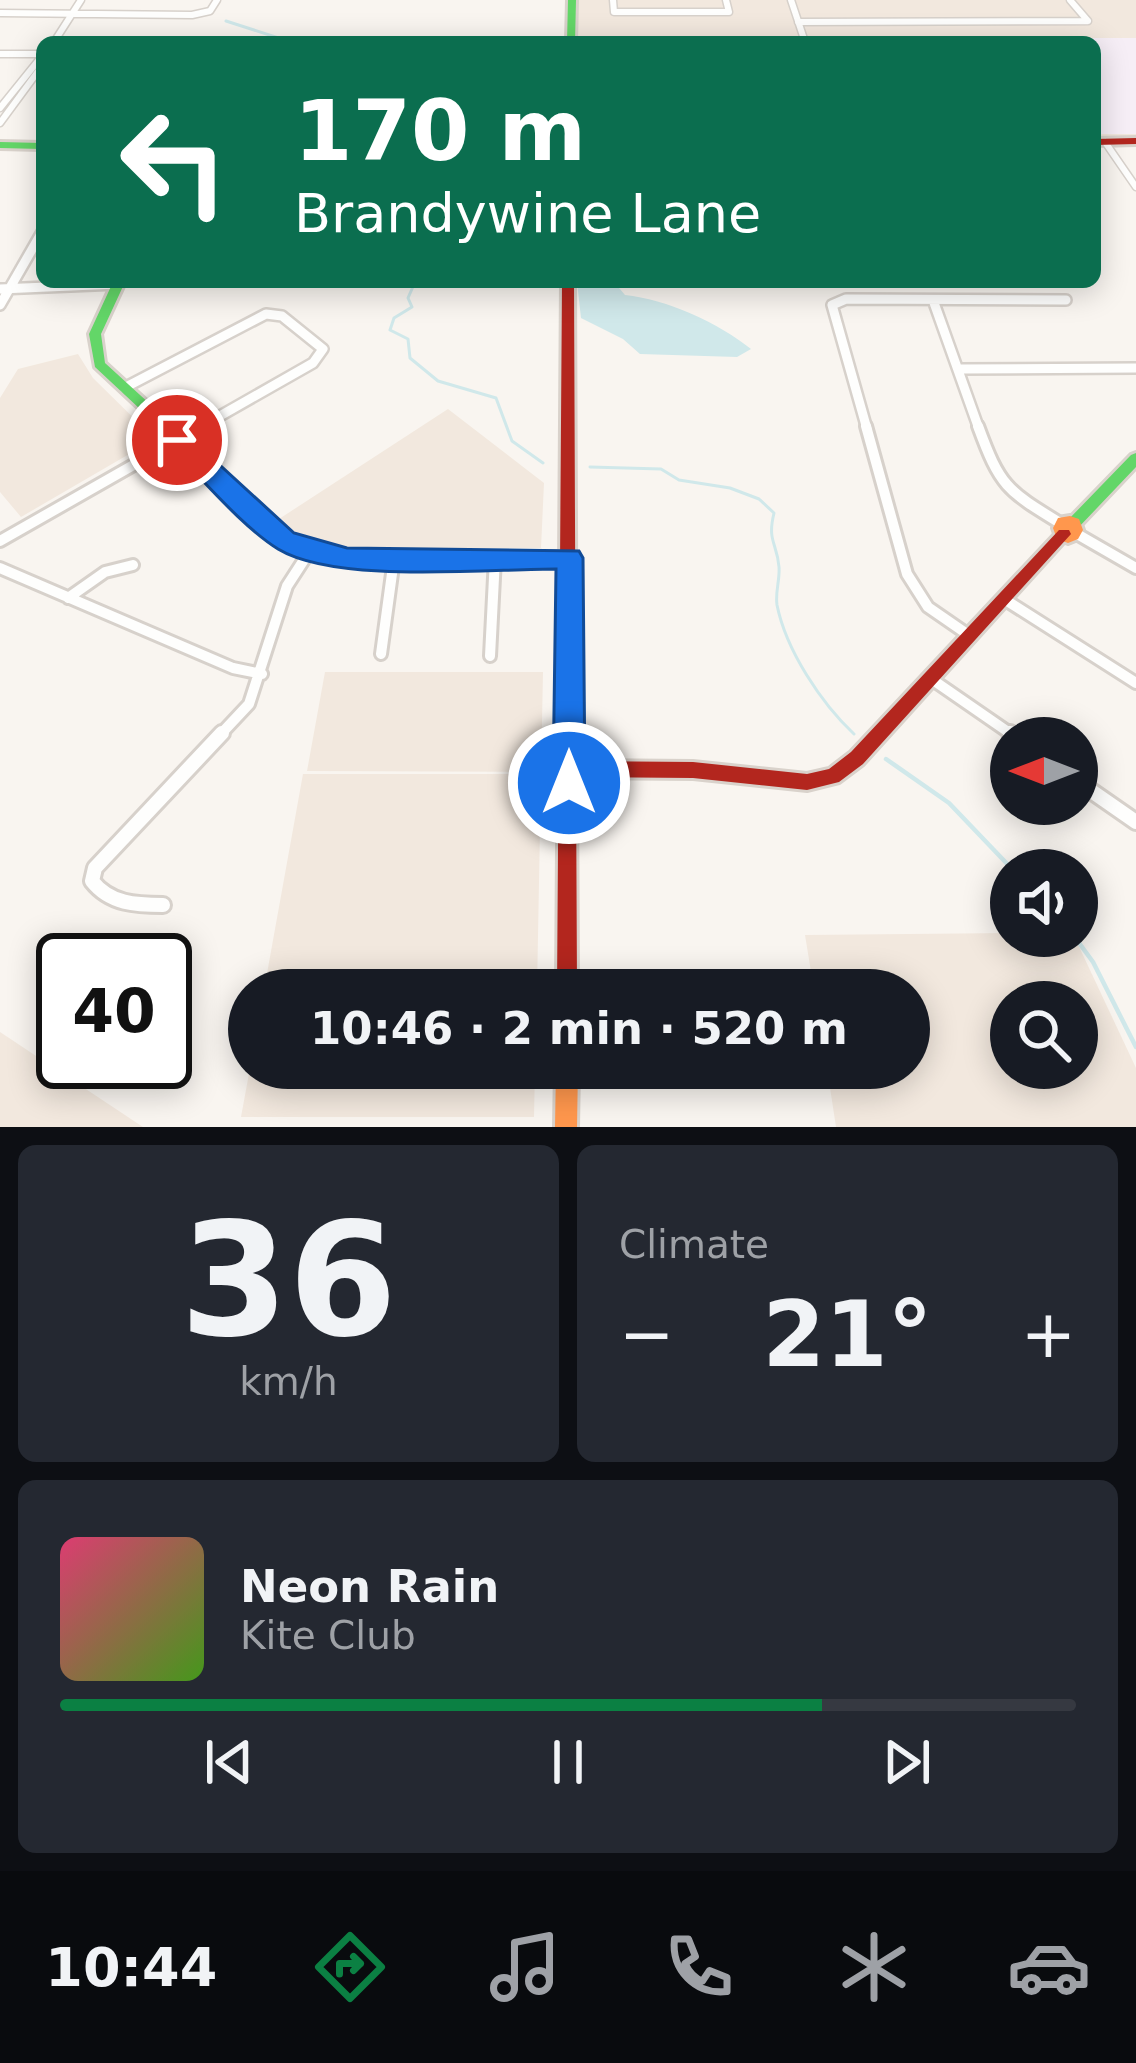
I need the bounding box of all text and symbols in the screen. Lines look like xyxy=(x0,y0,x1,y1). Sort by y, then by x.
text: 170 m xyxy=(294,82,586,180)
icon: left xyxy=(96,84,252,240)
text: Brandywine Lane xyxy=(294,182,761,245)
pin xyxy=(126,389,228,491)
icon: arrive xyxy=(144,407,210,473)
north arrow xyxy=(990,717,1098,825)
map controls xyxy=(990,717,1098,1089)
position arrow xyxy=(506,720,632,846)
button: sound xyxy=(990,849,1098,957)
speed limit sign: 40 xyxy=(36,933,192,1089)
button: search xyxy=(990,981,1098,1089)
text: 10:46 · 2 min · 520 m xyxy=(310,1002,848,1055)
text: 36 xyxy=(180,1190,397,1372)
text: Climate xyxy=(619,1222,769,1267)
text: 21° xyxy=(762,1282,933,1387)
text: − xyxy=(619,1296,674,1373)
text: + xyxy=(1021,1296,1076,1373)
text: km/h xyxy=(239,1359,338,1404)
text: Neon Rain xyxy=(240,1560,499,1613)
text: Kite Club xyxy=(240,1613,416,1658)
icon: previous xyxy=(196,1729,262,1795)
icon: pause xyxy=(535,1729,601,1795)
icon: next xyxy=(874,1729,940,1795)
icon: directions xyxy=(308,1925,392,2009)
icon: music xyxy=(483,1925,567,2009)
icon: phone xyxy=(657,1925,741,2009)
icon: climate xyxy=(832,1925,916,2009)
icon: car xyxy=(1007,1925,1091,2009)
text: 10:44 xyxy=(45,1936,217,1999)

